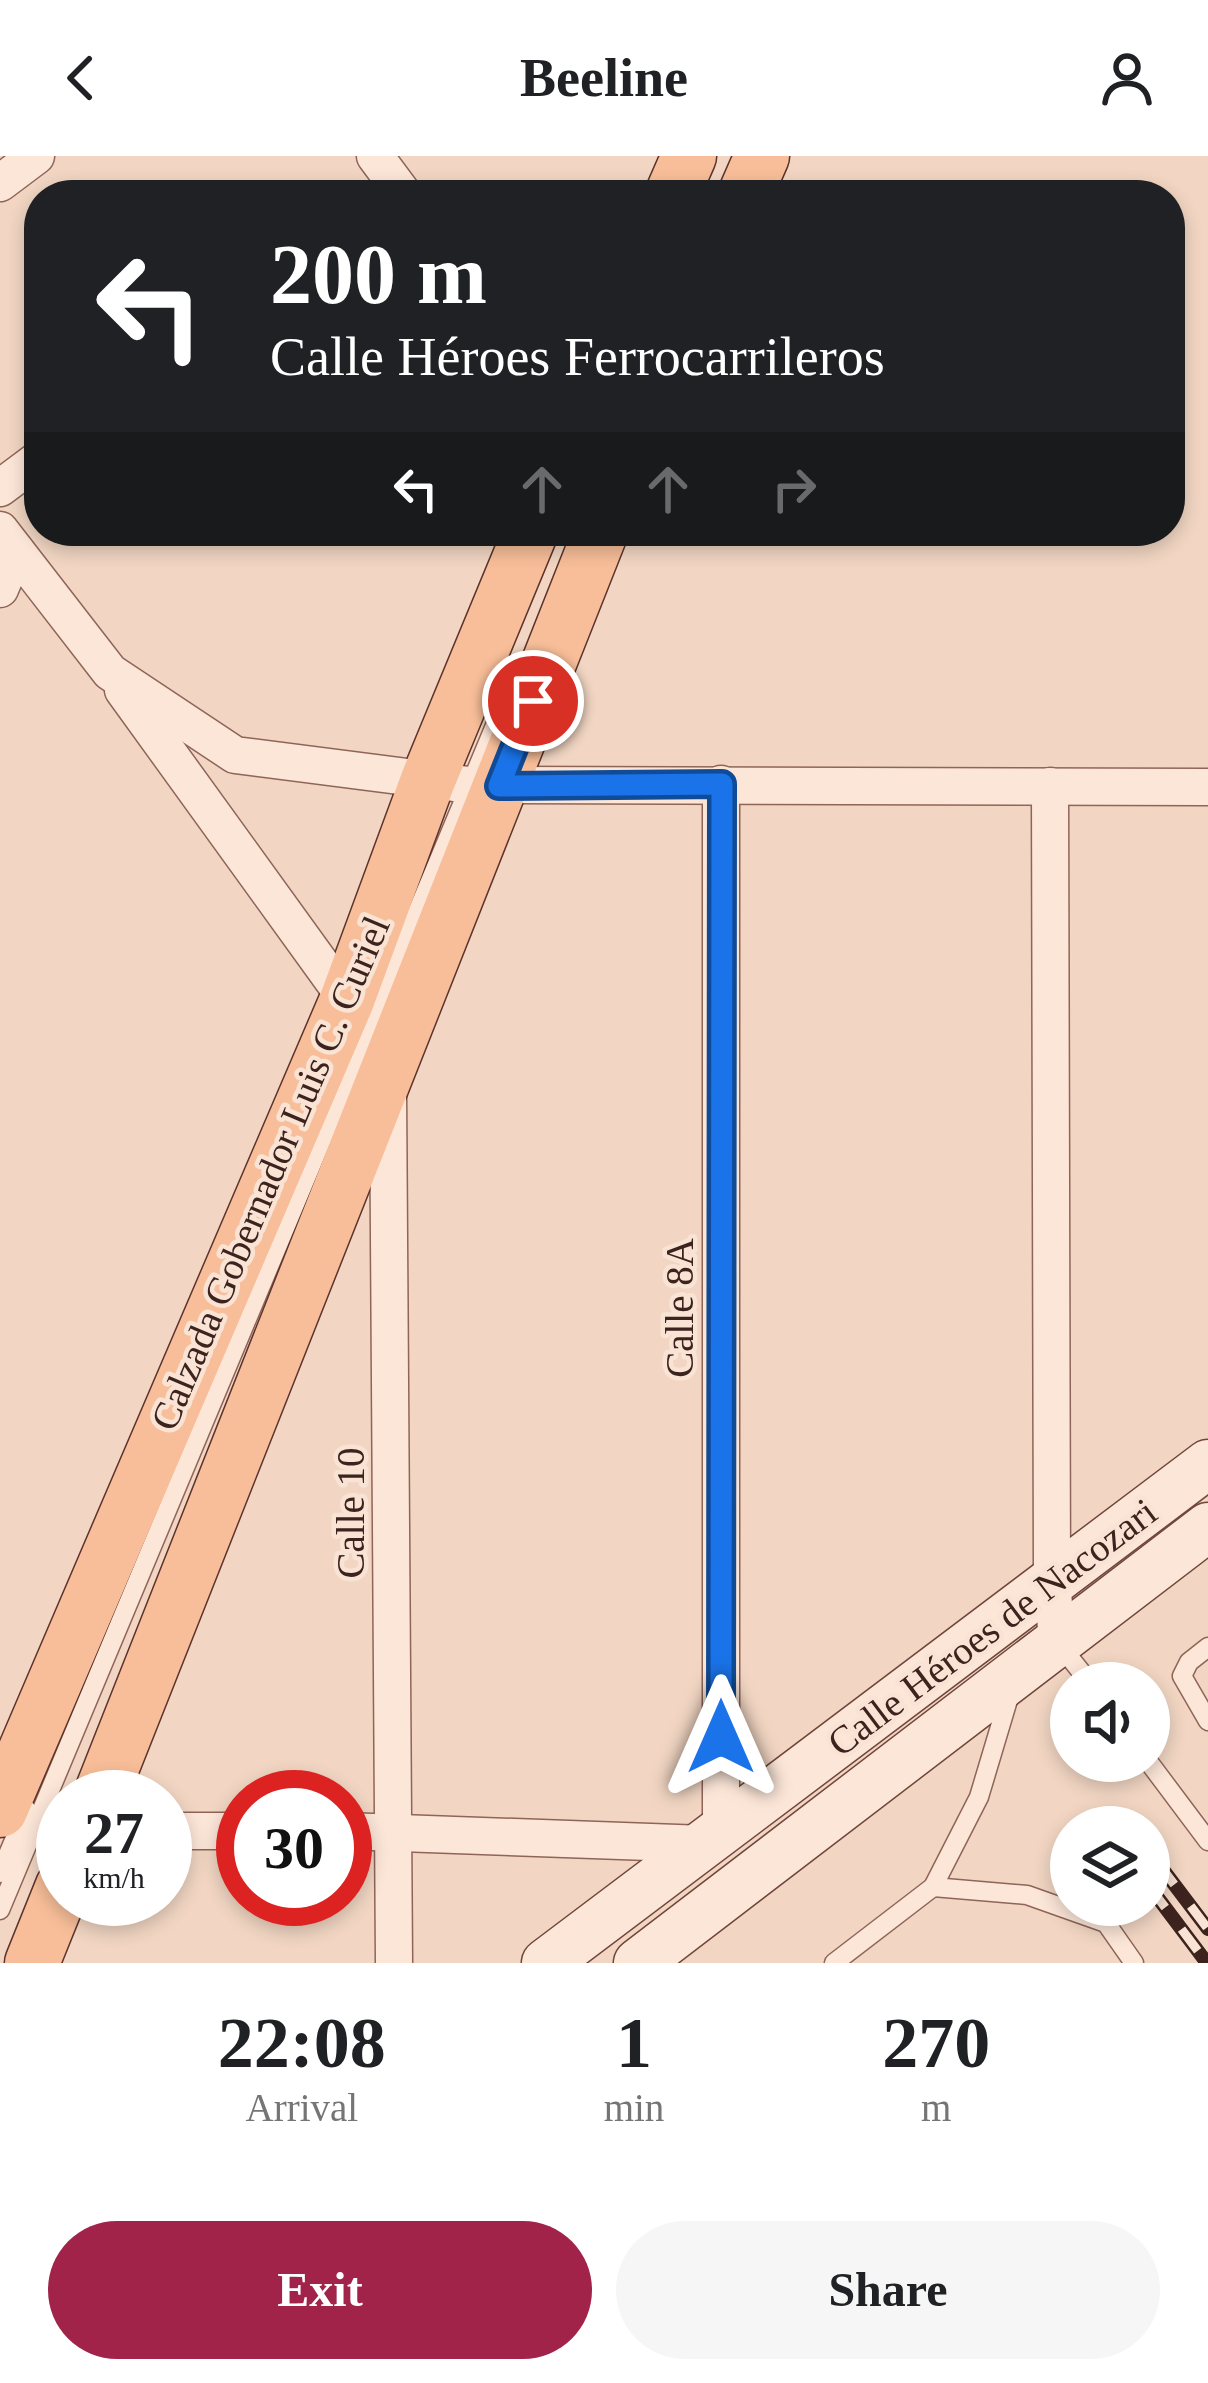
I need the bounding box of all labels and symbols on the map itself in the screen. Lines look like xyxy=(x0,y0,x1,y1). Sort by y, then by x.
pin xyxy=(482,650,584,752)
street label: Calzada Gobernador Luis C. Curiel xyxy=(142,910,398,1436)
street label: Calle 8A xyxy=(658,1238,701,1378)
street label: Calle 10 xyxy=(329,1447,372,1579)
street label: Calle Héroes de Nacozari xyxy=(820,1490,1165,1764)
position arrow xyxy=(658,1674,784,1800)
speed limit sign: 30 xyxy=(216,1770,372,1926)

